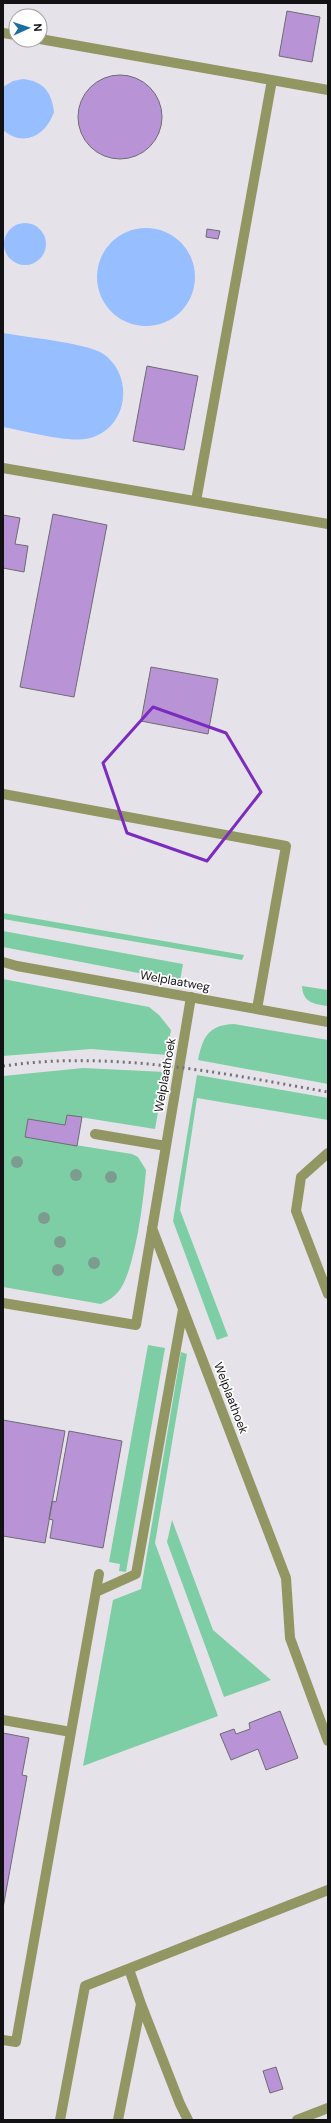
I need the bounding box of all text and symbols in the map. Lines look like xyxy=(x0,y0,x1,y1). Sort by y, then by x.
north arrow xyxy=(8,8,48,48)
text: N xyxy=(31,23,45,32)
street label: Welplaatweg xyxy=(139,967,211,995)
street label: Welplaathoek xyxy=(151,1037,179,1113)
street label: Welplaathoek xyxy=(210,1360,252,1436)

